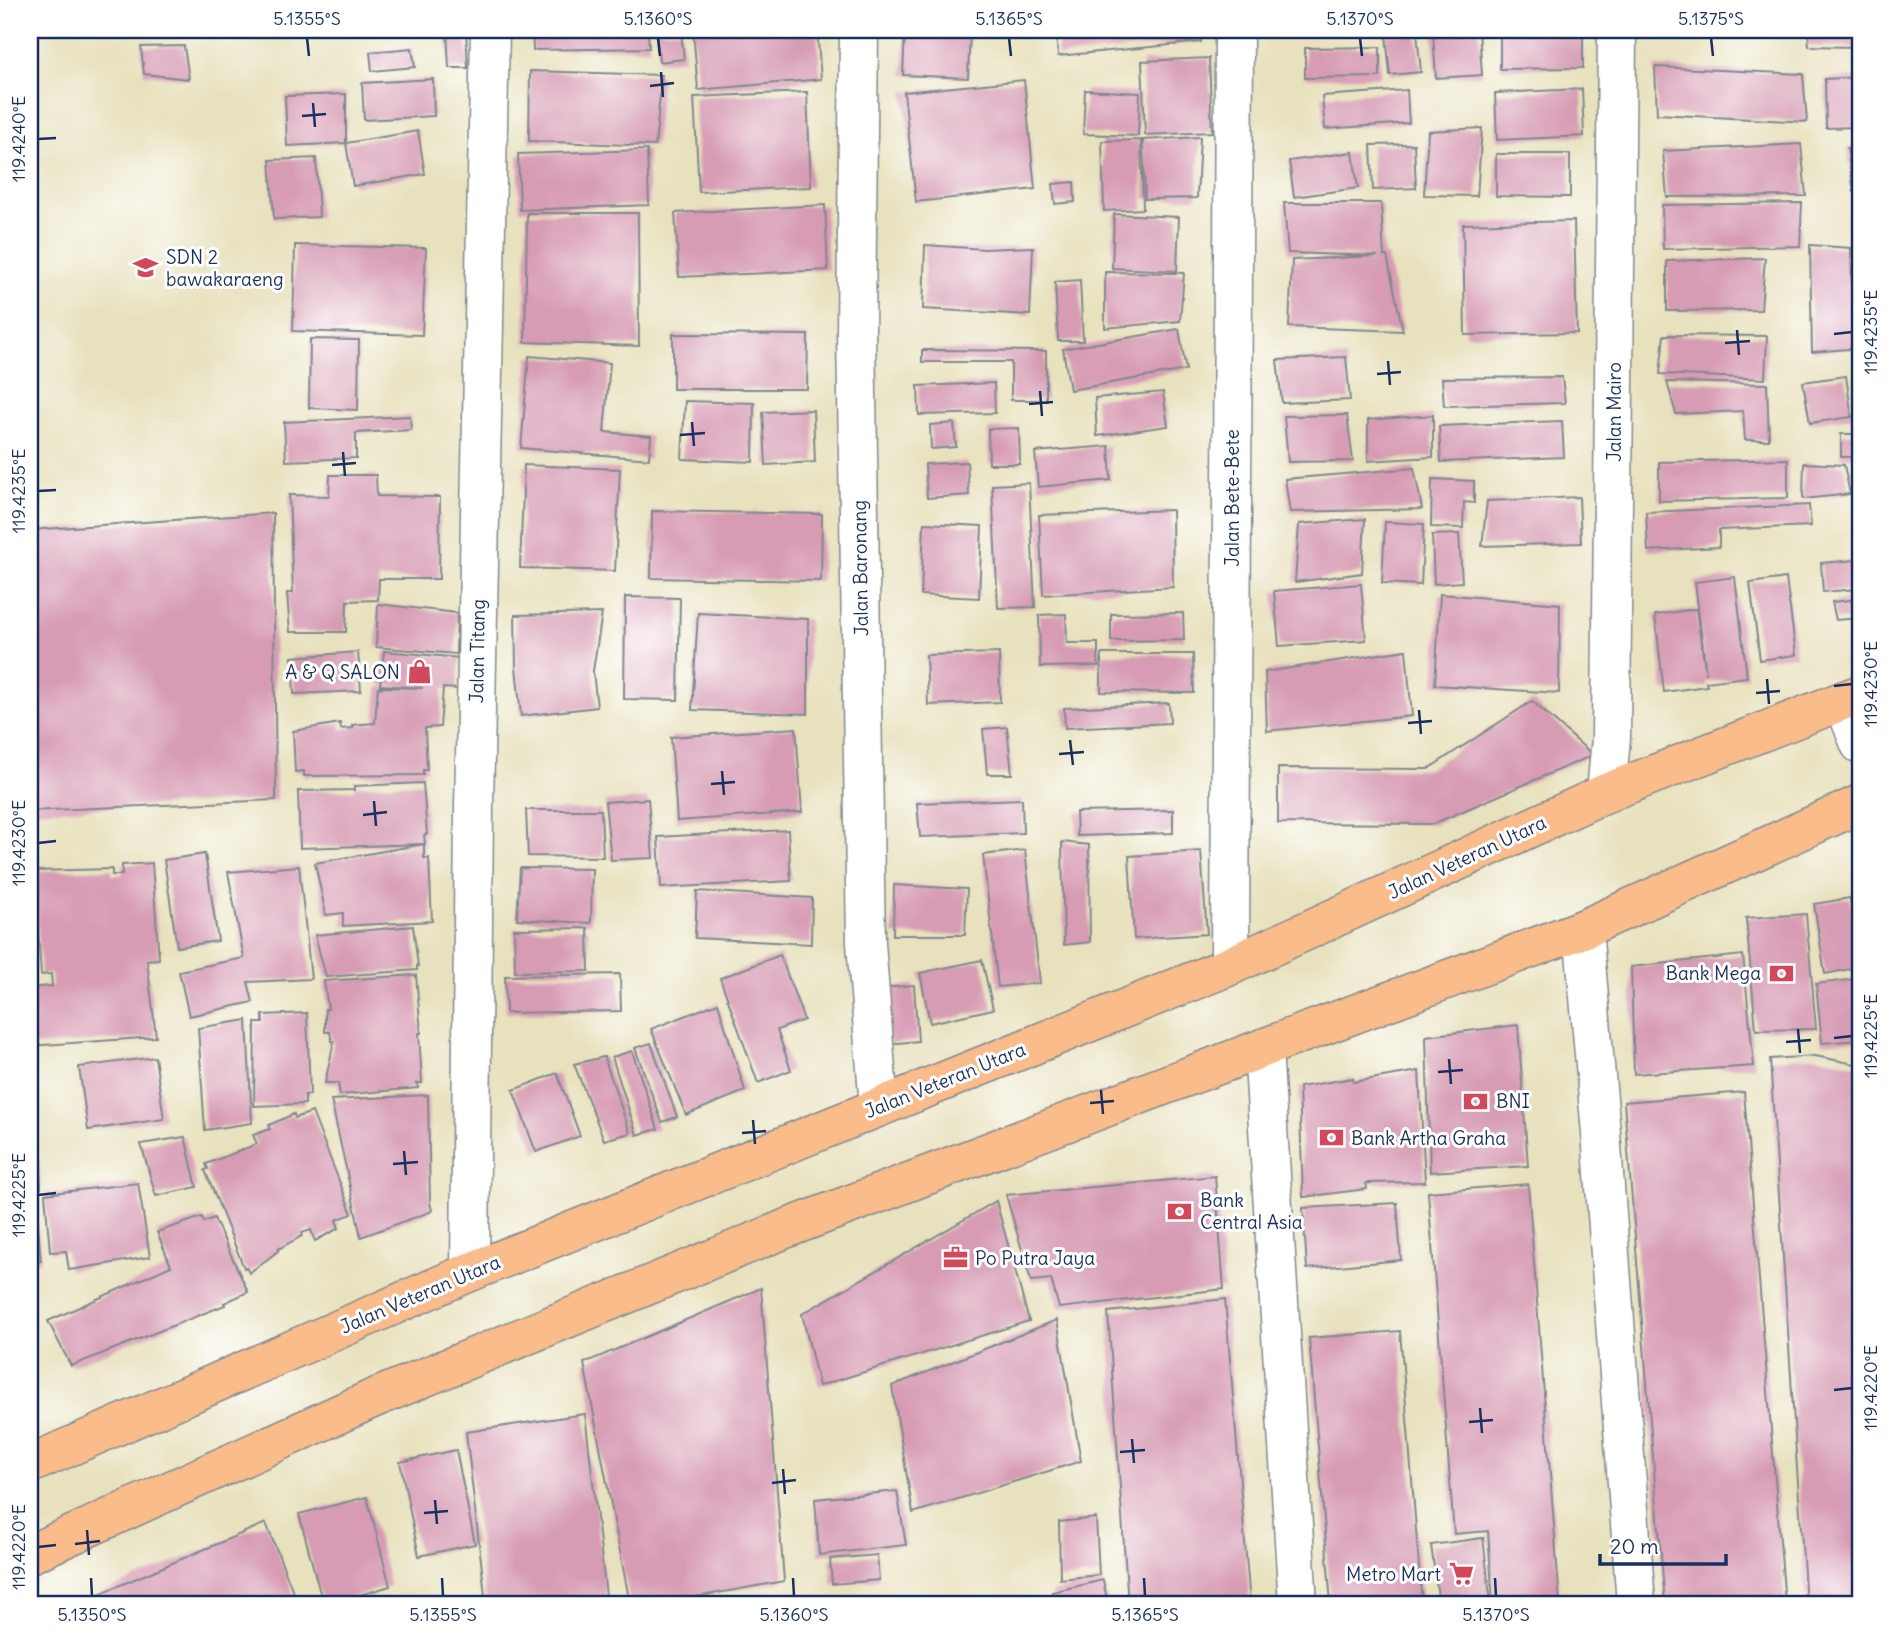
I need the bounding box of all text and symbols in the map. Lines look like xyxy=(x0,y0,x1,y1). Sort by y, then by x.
text: 5.1355°S xyxy=(273,7,341,30)
text: 5.1360°S xyxy=(624,7,692,30)
text: 5.1365°S xyxy=(975,7,1043,30)
text: 5.1370°S xyxy=(1326,7,1394,30)
text: 5.1375°S xyxy=(1678,7,1744,30)
text: 119.4240°E xyxy=(7,96,30,182)
place label: SDN 2 bawakaraeng xyxy=(166,245,284,291)
school or university icon: SDN 2 bawakaraeng xyxy=(132,254,160,282)
text: 119.4235°E xyxy=(1859,289,1882,375)
street label: Jalan Mairo xyxy=(1602,362,1626,462)
street label: Jalan Bete-Bete xyxy=(1220,429,1244,567)
text: 119.4235°E xyxy=(7,448,30,534)
street label: Jalan Baronang xyxy=(847,500,873,636)
street label: Jalan Titang xyxy=(464,599,490,703)
text: 119.4230°E xyxy=(1859,641,1882,727)
shop icon: A & Q SALON xyxy=(406,658,434,686)
place label: A & Q SALON xyxy=(285,660,400,684)
text: 119.4230°E xyxy=(7,800,30,886)
street label: Jalan Veteran Utara xyxy=(1384,810,1550,904)
bank icon: Bank Mega xyxy=(1767,959,1795,987)
place label: Bank Mega xyxy=(1666,961,1761,985)
text: 119.4225°E xyxy=(1859,994,1882,1078)
street label: Jalan Veteran Utara xyxy=(861,1037,1029,1123)
bank icon: BNI xyxy=(1462,1087,1490,1115)
place label: BNI xyxy=(1496,1089,1530,1113)
bank icon: Bank Artha Graha xyxy=(1317,1124,1345,1152)
place label: Bank Artha Graha xyxy=(1351,1126,1506,1150)
text: 119.4225°E xyxy=(7,1153,30,1237)
place label: Bank Central Asia xyxy=(1200,1188,1303,1234)
bank icon: Bank Central Asia xyxy=(1166,1197,1194,1225)
office icon: Po Putra Jaya xyxy=(941,1244,969,1272)
place label: Po Putra Jaya xyxy=(975,1246,1095,1270)
street label: Jalan Veteran Utara xyxy=(336,1249,504,1339)
text: 119.4220°E xyxy=(1859,1345,1882,1431)
text: 119.4220°E xyxy=(7,1504,30,1590)
scale bar xyxy=(1600,1522,1726,1566)
text: 20 m xyxy=(1610,1533,1659,1560)
supermarket icon: Metro Mart xyxy=(1447,1560,1475,1588)
place label: Metro Mart xyxy=(1346,1562,1441,1586)
text: 5.1350°S xyxy=(58,1603,126,1626)
text: 5.1355°S xyxy=(409,1603,477,1626)
text: 5.1360°S xyxy=(760,1603,828,1626)
text: 5.1365°S xyxy=(1111,1603,1179,1626)
text: 5.1370°S xyxy=(1462,1603,1530,1626)

